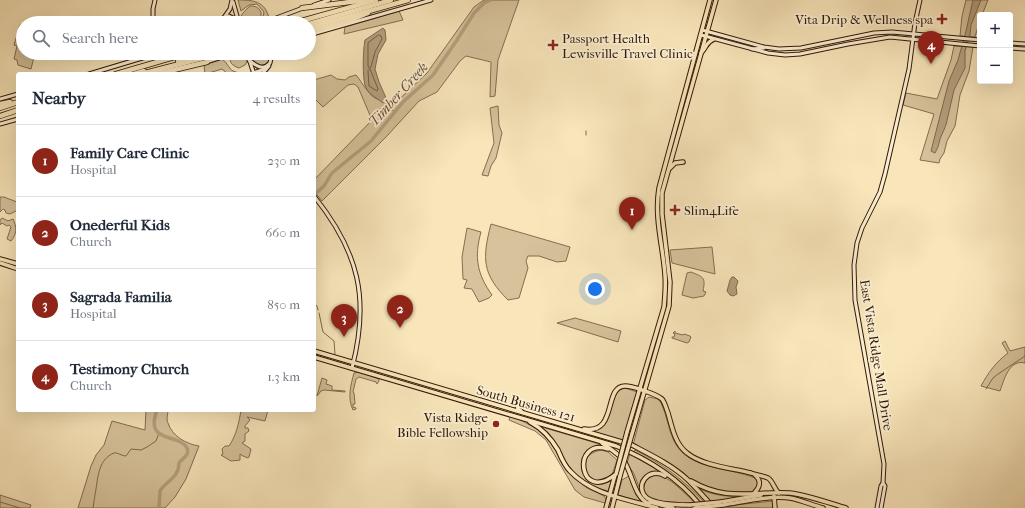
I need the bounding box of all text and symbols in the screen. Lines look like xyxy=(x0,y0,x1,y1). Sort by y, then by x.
place label: Vita Drip & Wellness spa xyxy=(794,12,934,27)
map controls xyxy=(977,12,1013,84)
button: + xyxy=(977,12,1013,48)
marker: Vita Drip & Wellness spa xyxy=(936,13,948,25)
search box xyxy=(16,16,316,60)
icon: search xyxy=(30,27,52,49)
text: Search here xyxy=(62,29,138,47)
place label: Passport Health Lewisville Travel Clinic xyxy=(562,31,693,61)
pin: 4 xyxy=(918,31,944,64)
marker: Passport Health Lewisville Travel Clinic xyxy=(547,39,559,51)
button: − xyxy=(977,48,1013,84)
water label: Timber Creek xyxy=(365,59,432,130)
text: Nearby xyxy=(32,88,86,108)
text: 4 results xyxy=(253,91,300,106)
text: Family Care Clinic xyxy=(70,144,189,162)
text: 1 xyxy=(43,153,47,168)
text: 230 m xyxy=(267,153,300,168)
text: Hospital xyxy=(70,162,117,177)
pin: 1 xyxy=(619,197,645,230)
place label: Slim4Life xyxy=(684,203,739,218)
marker: Slim4Life xyxy=(669,204,681,216)
text: Onederful Kids xyxy=(70,216,170,234)
text: 2 xyxy=(42,225,48,240)
text: 660 m xyxy=(265,225,300,240)
text: Church xyxy=(70,234,112,249)
street label: East Vista Ridge Mall Drive xyxy=(857,278,896,432)
your location xyxy=(585,279,605,299)
text: Sagrada Familia xyxy=(70,288,172,306)
pin: 2 xyxy=(387,295,413,328)
text: 3 xyxy=(42,297,48,312)
text: 850 m xyxy=(267,297,300,312)
pin: 3 xyxy=(331,304,357,337)
text: Hospital xyxy=(70,306,117,321)
text: Testimony Church xyxy=(70,360,189,378)
text: 4 xyxy=(41,369,49,384)
text: 1.3 km xyxy=(267,369,300,384)
text: Church xyxy=(70,378,112,393)
street label: South Business 121 xyxy=(475,382,577,425)
place label: Vista Ridge Bible Fellowship xyxy=(397,410,489,440)
marker: Vista Ridge Bible Fellowship xyxy=(491,419,501,429)

